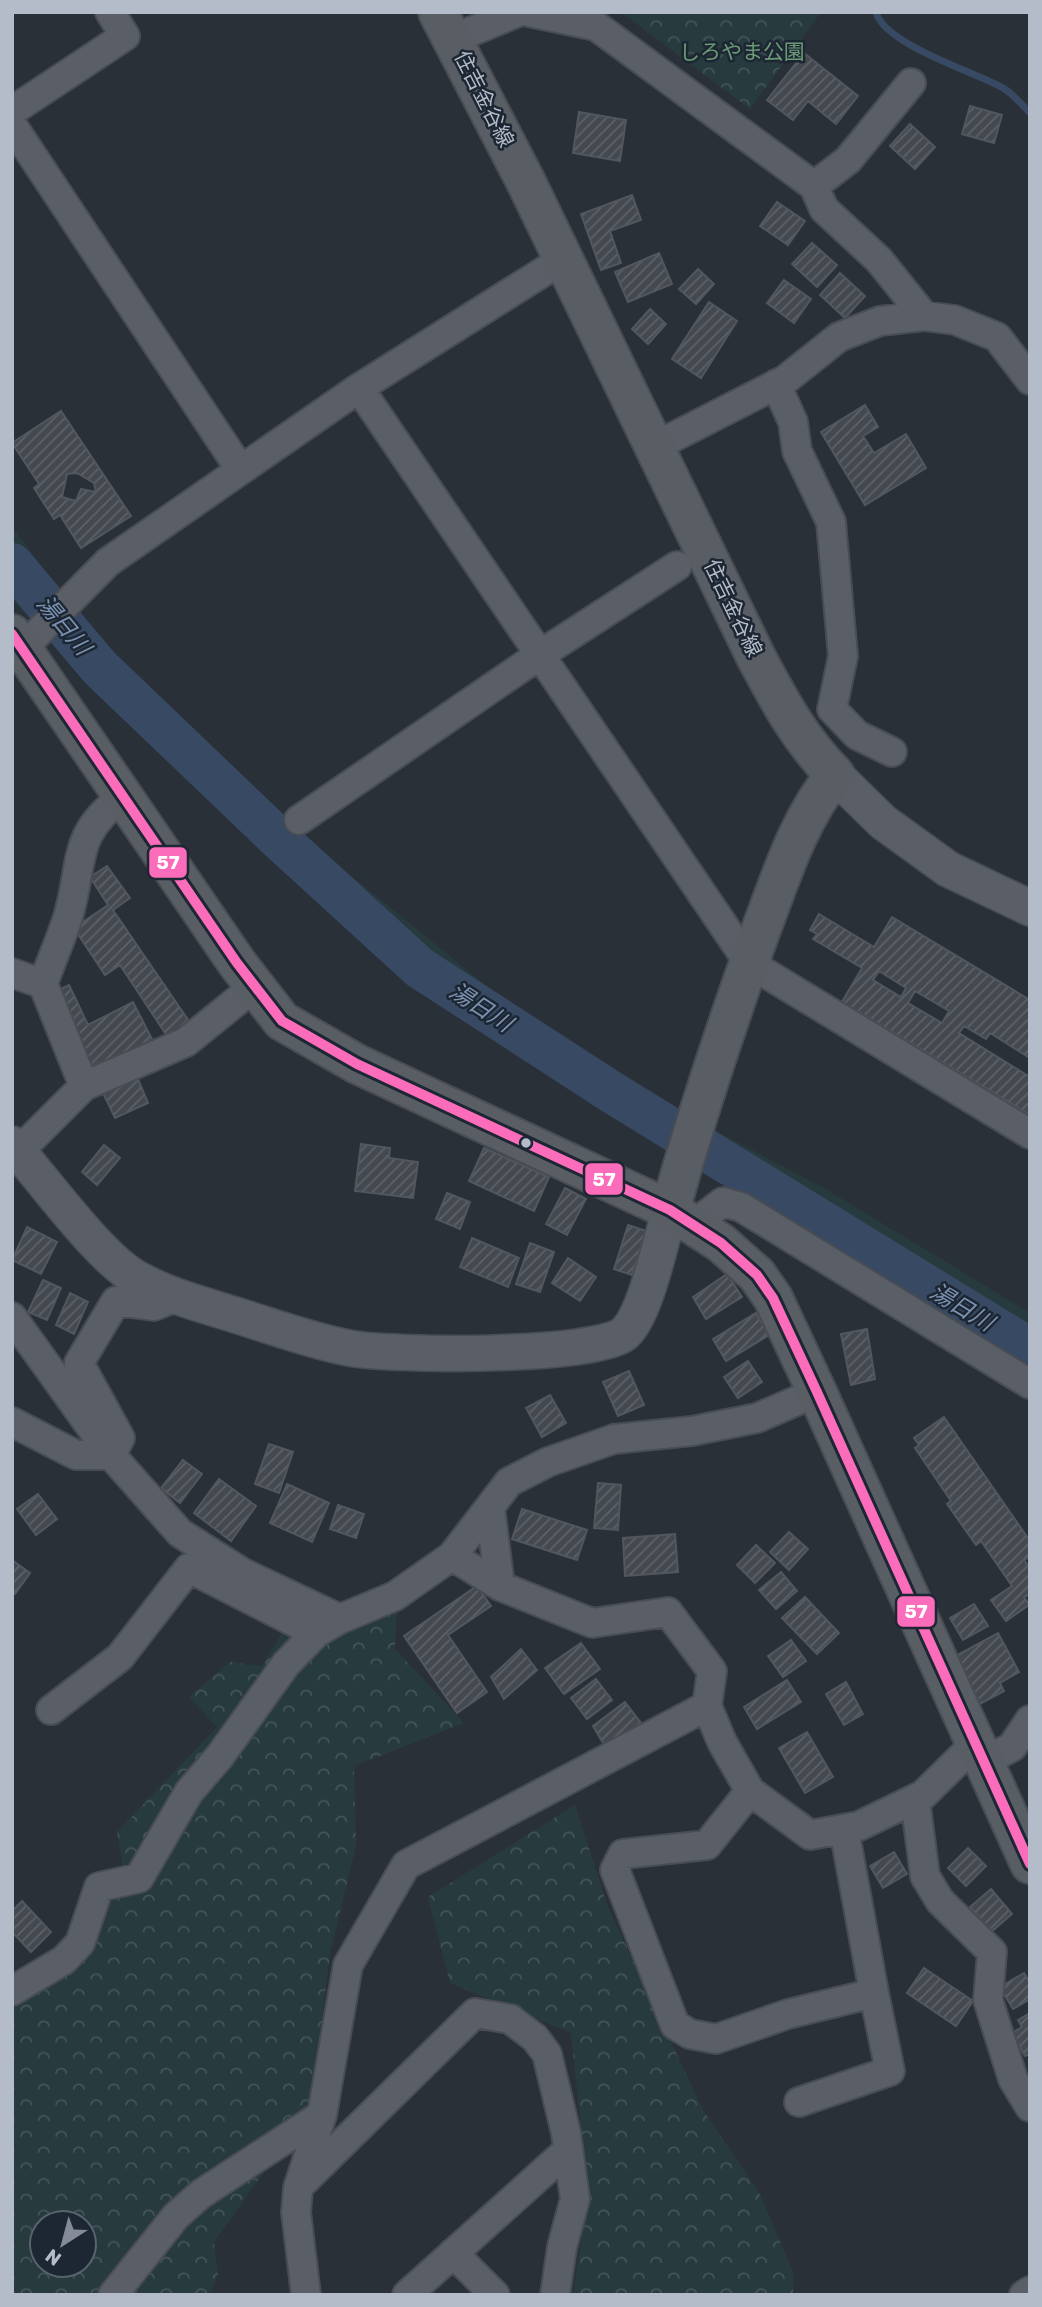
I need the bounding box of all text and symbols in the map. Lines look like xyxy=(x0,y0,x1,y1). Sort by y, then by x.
park label: しろやま公園 xyxy=(679,39,805,64)
street label: 住吉金谷線 xyxy=(449,46,519,151)
street label: 住吉金谷線 xyxy=(699,555,768,660)
water label: 湯日川 xyxy=(31,590,99,663)
line badge: 57 xyxy=(148,846,188,879)
text: 57 xyxy=(156,851,180,874)
water label: 湯日川 xyxy=(444,976,520,1039)
unlabelled marker xyxy=(519,1136,533,1150)
line badge: 57 xyxy=(584,1162,624,1196)
text: 57 xyxy=(592,1168,616,1191)
water label: 湯日川 xyxy=(925,1277,1001,1338)
line badge: 57 xyxy=(896,1595,936,1628)
text: 57 xyxy=(904,1600,928,1623)
north arrow xyxy=(28,2209,98,2279)
text: N xyxy=(41,2244,66,2271)

